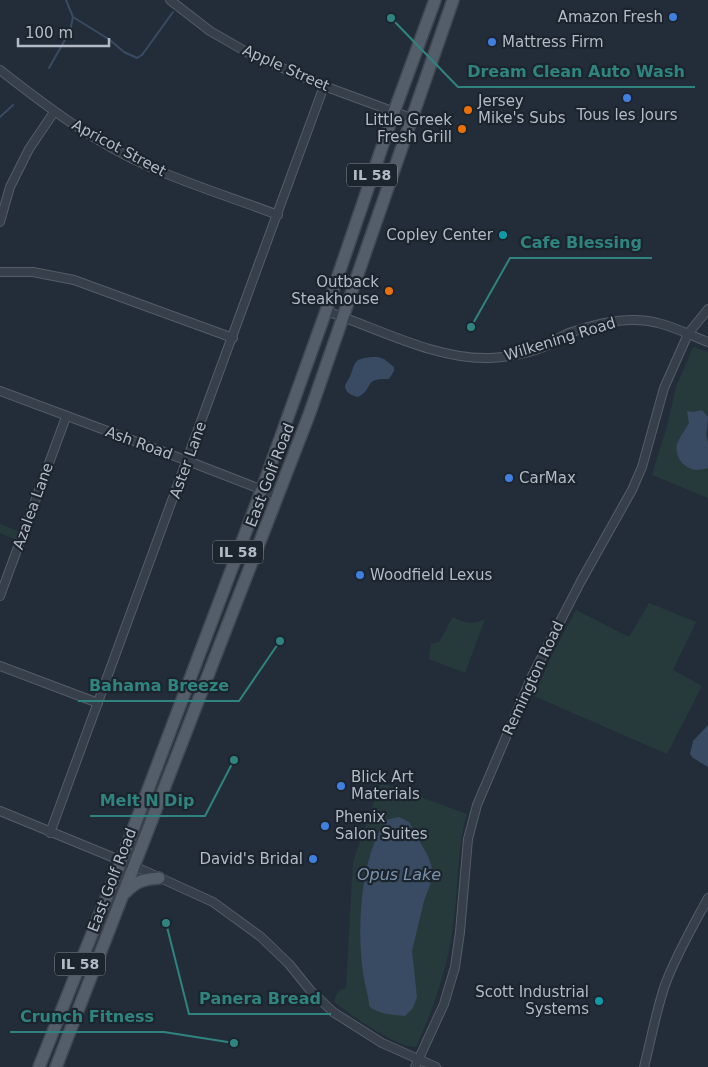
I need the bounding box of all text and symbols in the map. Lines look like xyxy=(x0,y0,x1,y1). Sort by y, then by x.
place label: Amazon Fresh xyxy=(558,8,663,26)
marker: Amazon Fresh xyxy=(667,11,679,23)
scale bar xyxy=(18,15,109,47)
text: 100 m xyxy=(25,24,73,42)
place label: Mattress Firm xyxy=(502,33,604,51)
marker: Mattress Firm xyxy=(486,36,498,48)
street label: Apple Street xyxy=(240,41,332,95)
callout: Dream Clean Auto Wash xyxy=(458,56,695,87)
text: Dream Clean Auto Wash xyxy=(467,62,685,81)
place label: Jersey Mike's Subs xyxy=(477,92,566,127)
marker: Tous les Jours xyxy=(621,92,633,104)
marker: Jersey Mike's Subs xyxy=(462,104,474,116)
place label: Tous les Jours xyxy=(576,106,678,124)
place label: Little Greek Fresh Grill xyxy=(365,111,452,146)
street label: Apricot Street xyxy=(69,116,169,180)
marker: Little Greek Fresh Grill xyxy=(456,123,468,135)
road number: IL 58 xyxy=(347,164,397,186)
place label: Copley Center xyxy=(386,226,494,244)
callout: Cafe Blessing xyxy=(510,227,652,258)
marker: Copley Center xyxy=(497,229,509,241)
text: Cafe Blessing xyxy=(520,233,642,252)
place label: Outback Steakhouse xyxy=(291,273,379,308)
marker: Outback Steakhouse xyxy=(383,285,395,297)
street label: Wilkening Road xyxy=(502,314,618,364)
street label: Aster Lane xyxy=(166,419,210,501)
street label: East Golf Road xyxy=(242,421,298,529)
street label: Ash Road xyxy=(103,423,175,463)
street label: Azalea Lane xyxy=(9,460,57,552)
place label: CarMax xyxy=(519,469,576,487)
marker: CarMax xyxy=(503,472,515,484)
road number: IL 58 xyxy=(213,540,263,564)
place label: Woodfield Lexus xyxy=(370,566,492,584)
marker: Woodfield Lexus xyxy=(354,569,366,581)
street label: Remington Road xyxy=(499,618,567,738)
callout: Bahama Breeze xyxy=(78,670,239,701)
text: Bahama Breeze xyxy=(89,676,229,695)
place label: Blick Art Materials xyxy=(351,768,420,803)
marker: Blick Art Materials xyxy=(335,780,347,792)
callout: Melt N Dip xyxy=(90,785,205,816)
text: Melt N Dip xyxy=(100,791,194,810)
place label: Phenix Salon Suites xyxy=(335,808,428,843)
marker: Phenix Salon Suites xyxy=(319,820,331,832)
street label: East Golf Road xyxy=(84,826,140,934)
place label: David's Bridal xyxy=(199,850,303,868)
marker: David's Bridal xyxy=(307,853,319,865)
water label: Opus Lake xyxy=(357,865,441,884)
road number: IL 58 xyxy=(55,952,105,976)
callout: Panera Bread xyxy=(189,983,331,1014)
place label: Scott Industrial Systems xyxy=(475,983,589,1018)
text: Panera Bread xyxy=(199,989,321,1008)
marker: Scott Industrial Systems xyxy=(593,995,605,1007)
callout: Crunch Fitness xyxy=(10,1001,164,1032)
text: Crunch Fitness xyxy=(20,1007,154,1026)

